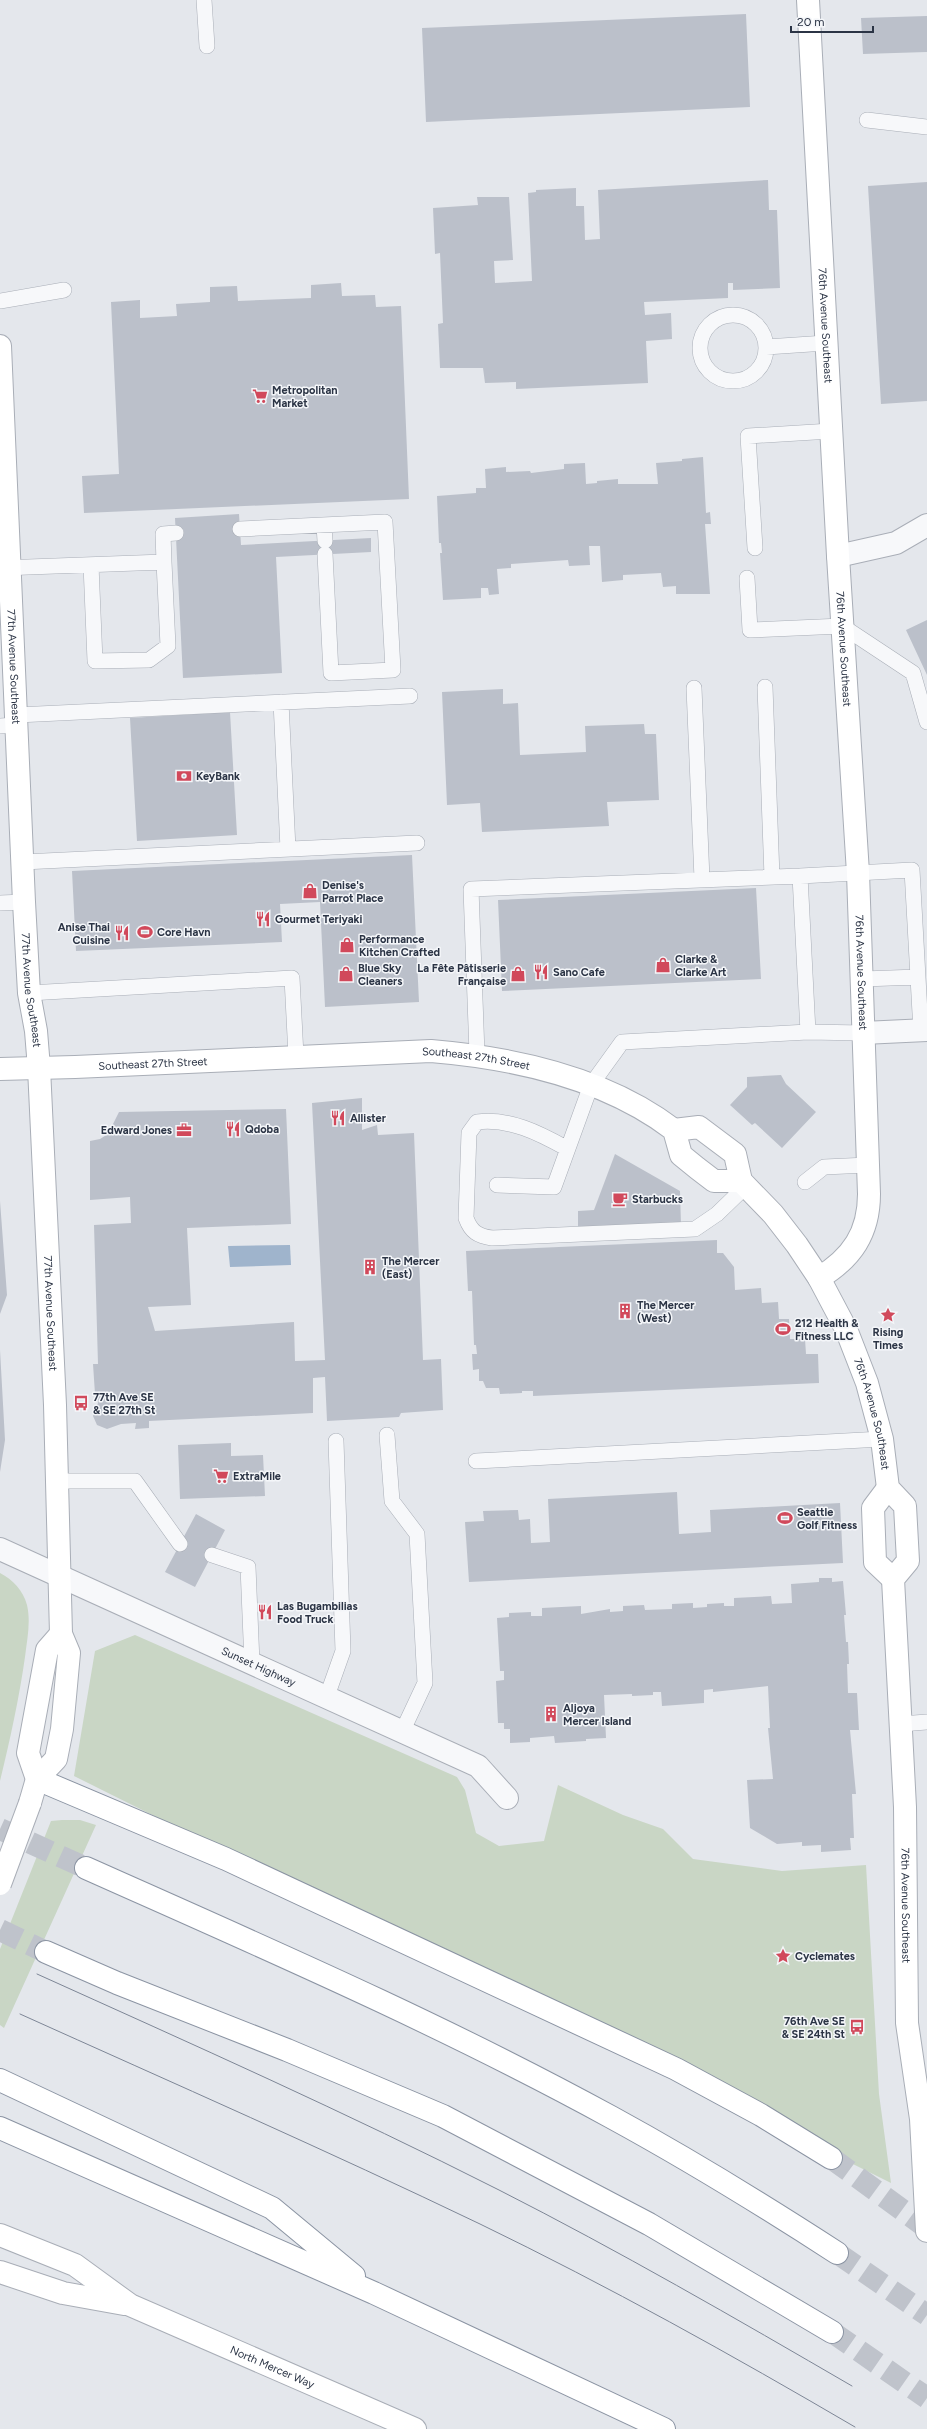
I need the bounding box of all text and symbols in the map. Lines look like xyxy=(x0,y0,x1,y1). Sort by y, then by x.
scale bar xyxy=(791,8,873,34)
text: 20 m xyxy=(797,15,825,29)
street label: 76th Avenue Southeast xyxy=(816,267,835,384)
place label: Metropolitan Market xyxy=(272,384,338,410)
supermarket icon: Metropolitan Market xyxy=(251,387,269,405)
street label: 76th Avenue Southeast xyxy=(834,591,854,707)
street label: 77th Avenue Southeast xyxy=(5,609,23,725)
bank icon: KeyBank xyxy=(175,767,193,785)
place label: KeyBank xyxy=(196,770,240,783)
place label: Denise's Parrot Place xyxy=(322,879,383,905)
shop icon: Denise's Parrot Place xyxy=(301,882,319,900)
restaurant icon: Gourmet Teriyaki xyxy=(254,910,272,928)
place label: Gourmet Teriyaki xyxy=(275,913,362,926)
street label: 76th Avenue Southeast xyxy=(853,914,870,1031)
place label: Anise Thai Cuisine xyxy=(58,921,110,947)
sports icon: Core Havn xyxy=(136,923,154,941)
restaurant icon: Anise Thai Cuisine xyxy=(113,924,131,942)
place label: Core Havn xyxy=(157,926,211,939)
street label: 77th Avenue Southeast xyxy=(19,932,44,1048)
place label: Performance Kitchen Crafted xyxy=(359,933,440,959)
shop icon: Performance Kitchen Crafted xyxy=(338,936,356,954)
place label: Clarke & Clarke Art xyxy=(675,953,727,979)
shop icon: Clarke & Clarke Art xyxy=(654,956,672,974)
place label: Blue Sky Cleaners xyxy=(358,962,402,988)
place label: La Fête Pâtisserie Française xyxy=(417,962,506,988)
restaurant icon: Sano Cafe xyxy=(532,963,550,981)
shop icon: Blue Sky Cleaners xyxy=(337,965,355,983)
shop icon: La Fête Pâtisserie Française xyxy=(509,965,527,983)
place label: Sano Cafe xyxy=(553,966,605,979)
street label: Southeast 27th Street xyxy=(422,1044,531,1072)
street label: Southeast 27th Street xyxy=(98,1055,208,1072)
restaurant icon: Allister xyxy=(329,1109,347,1127)
place label: Allister xyxy=(350,1112,387,1125)
restaurant icon: Qdoba xyxy=(224,1120,242,1138)
office icon: Edward Jones xyxy=(175,1121,193,1139)
place label: Qdoba xyxy=(245,1123,279,1136)
place label: Edward Jones xyxy=(101,1124,172,1137)
cafe icon: Starbucks xyxy=(611,1190,629,1208)
place label: Starbucks xyxy=(632,1193,683,1206)
street label: 77th Avenue Southeast xyxy=(41,1255,60,1371)
place label: The Mercer (East) xyxy=(382,1255,440,1281)
building icon: The Mercer (East) xyxy=(361,1258,379,1276)
place label: The Mercer (West) xyxy=(637,1299,695,1325)
building icon: The Mercer (West) xyxy=(616,1302,634,1320)
place icon: Rising Times xyxy=(879,1306,897,1324)
place label: 212 Health & Fitness LLC xyxy=(795,1317,859,1343)
sports icon: 212 Health & Fitness LLC xyxy=(774,1320,792,1338)
place label: Rising Times xyxy=(873,1326,903,1352)
street label: 76th Avenue Southeast xyxy=(851,1356,892,1471)
place label: 77th Ave SE & SE 27th St xyxy=(93,1391,156,1417)
bus stop icon: 77th Ave SE & SE 27th St xyxy=(72,1394,90,1412)
supermarket icon: ExtraMile xyxy=(212,1467,230,1485)
place label: ExtraMile xyxy=(233,1470,281,1483)
place label: Seattle Golf Fitness xyxy=(797,1506,857,1532)
sports icon: Seattle Golf Fitness xyxy=(776,1509,794,1527)
place label: Las Bugambilias Food Truck xyxy=(277,1600,358,1626)
restaurant icon: Las Bugambilias Food Truck xyxy=(256,1603,274,1621)
street label: Sunset Highway xyxy=(219,1644,298,1689)
place label: Aljoya Mercer Island xyxy=(563,1702,631,1728)
building icon: Aljoya Mercer Island xyxy=(542,1705,560,1723)
street label: 76th Avenue Southeast xyxy=(899,1847,913,1963)
place icon: Cyclemates xyxy=(774,1947,792,1965)
place label: Cyclemates xyxy=(795,1950,855,1963)
place label: 76th Ave SE & SE 24th St xyxy=(782,2015,846,2041)
bus stop icon: 76th Ave SE & SE 24th St xyxy=(848,2018,866,2036)
street label: North Mercer Way xyxy=(228,2343,317,2391)

